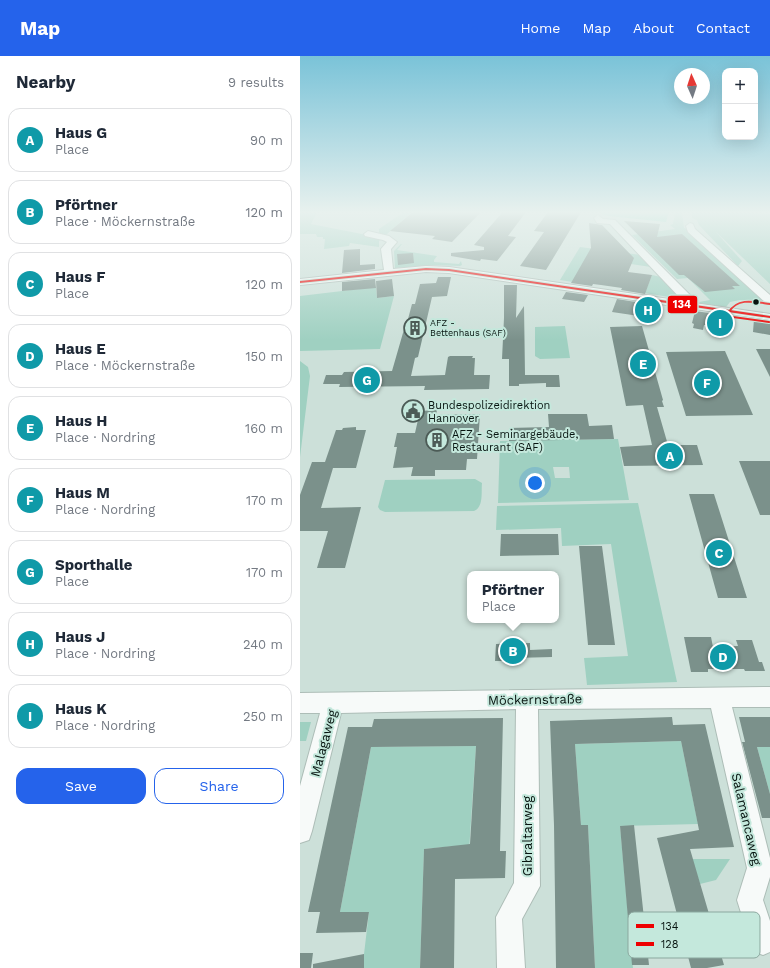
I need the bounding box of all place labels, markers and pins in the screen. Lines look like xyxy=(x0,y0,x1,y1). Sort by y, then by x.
pin: H xyxy=(635,295,661,325)
unlabelled marker xyxy=(751,297,761,307)
pin: I xyxy=(707,308,733,338)
building icon: AFZ - Bettenhaus (SAF) xyxy=(402,315,428,341)
place label: AFZ - Bettenhaus (SAF) xyxy=(430,318,506,338)
pin: E xyxy=(630,349,656,379)
pin: G xyxy=(354,365,380,395)
pin: F xyxy=(694,368,720,398)
public building icon: Bundespolizeidirektion Hannover xyxy=(400,398,426,424)
place label: Bundespolizeidirektion Hannover xyxy=(428,399,550,425)
building icon: AFZ - Seminargebäude, Restaurant (SAF) xyxy=(424,427,450,453)
place label: AFZ - Seminargebäude, Restaurant (SAF) xyxy=(452,428,578,454)
pin: A xyxy=(657,441,683,471)
pin: C xyxy=(706,538,732,568)
pin: B xyxy=(500,636,526,666)
pin: D xyxy=(710,642,736,672)

